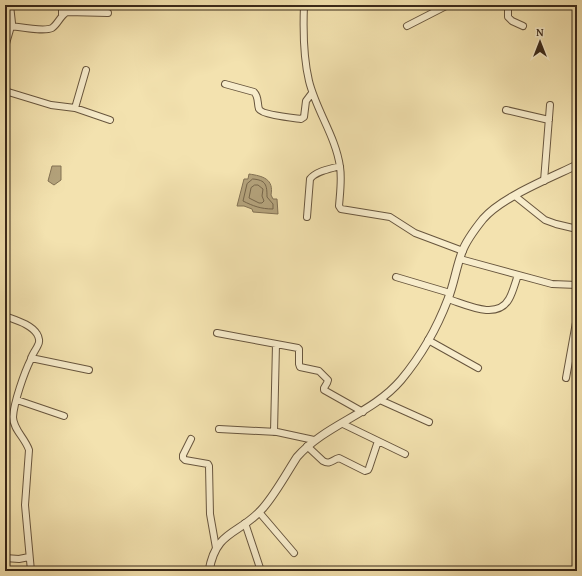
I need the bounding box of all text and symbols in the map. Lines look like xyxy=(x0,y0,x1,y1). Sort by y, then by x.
north arrow xyxy=(520,22,560,62)
text: N xyxy=(536,24,544,40)

